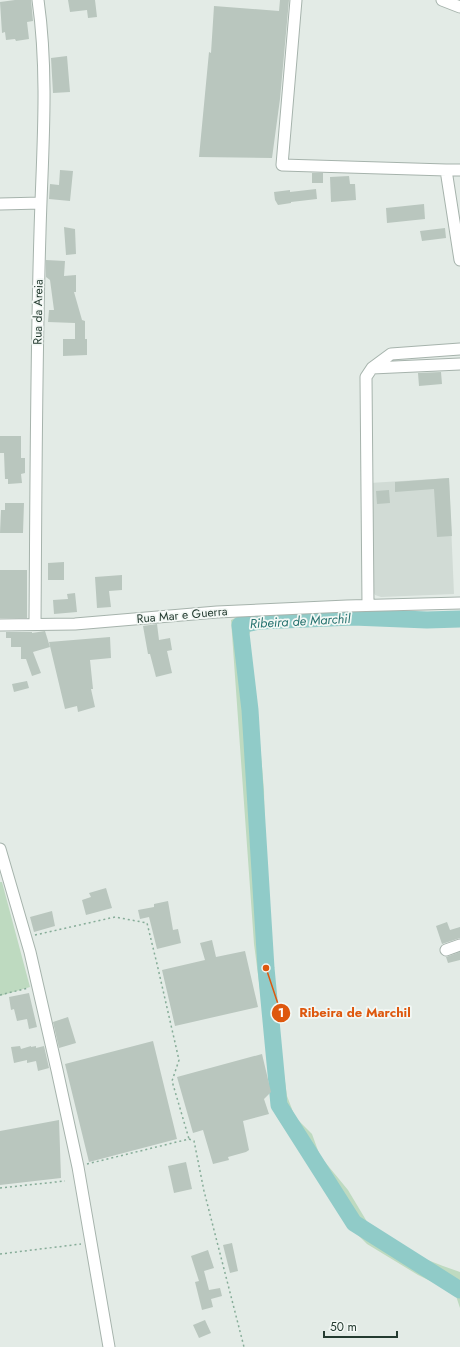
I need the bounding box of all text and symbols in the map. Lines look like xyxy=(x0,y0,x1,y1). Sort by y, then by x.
street label: Rua da Areia xyxy=(28,279,48,345)
street label: Rua Mar e Guerra xyxy=(136,602,228,628)
water label: Ribeira de Marchil xyxy=(249,609,352,633)
callout: Ribeira de Marchil xyxy=(271,1000,419,1025)
text: Ribeira de Marchil xyxy=(299,1003,411,1022)
text: 1 xyxy=(278,1004,284,1022)
scale bar xyxy=(324,1313,397,1339)
text: 50 m xyxy=(330,1318,357,1336)

